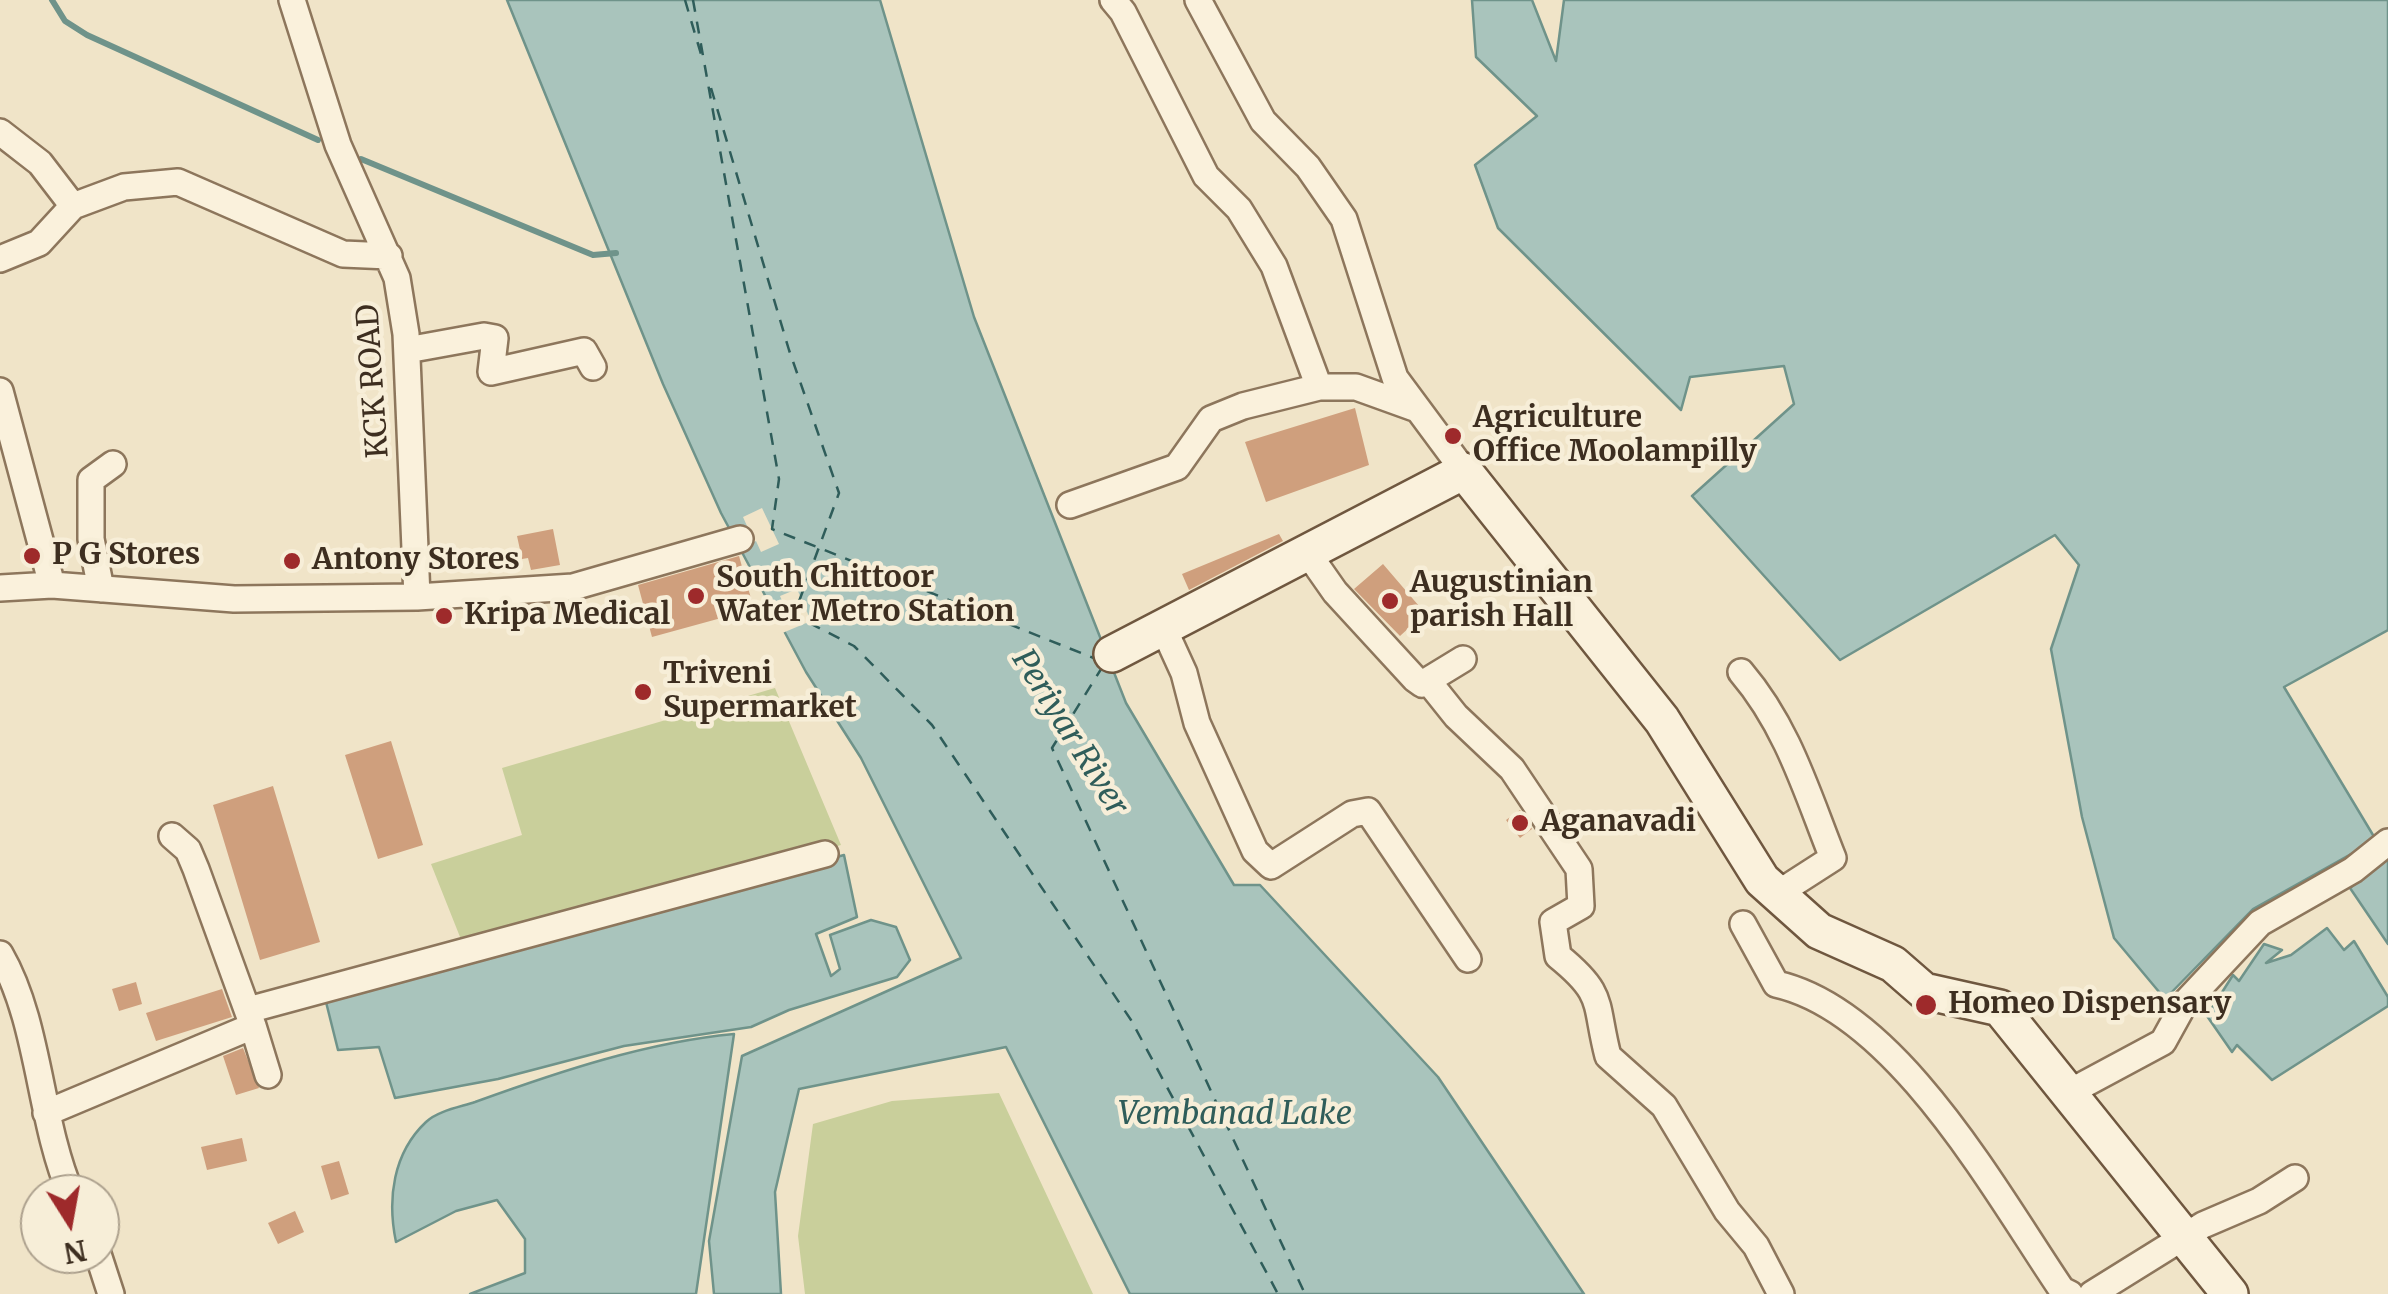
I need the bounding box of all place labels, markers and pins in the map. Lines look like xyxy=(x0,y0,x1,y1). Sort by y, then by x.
place label: Agriculture Office Moolampilly xyxy=(1473,401,1757,472)
marker: Agriculture Office Moolampilly xyxy=(1442,425,1464,447)
place label: P G Stores xyxy=(52,538,200,574)
place label: Antony Stores xyxy=(312,543,520,579)
marker: P G Stores xyxy=(21,545,43,567)
marker: Antony Stores xyxy=(281,550,303,572)
place label: South Chittoor Water Metro Station xyxy=(716,561,1014,632)
place label: Augustinian parish Hall xyxy=(1410,566,1593,636)
marker: South Chittoor Water Metro Station xyxy=(685,585,707,607)
marker: Augustinian parish Hall xyxy=(1379,590,1401,612)
place label: Kripa Medical xyxy=(464,598,670,634)
marker: Kripa Medical xyxy=(433,605,455,627)
place label: Triveni Supermarket xyxy=(663,657,857,728)
marker: Triveni Supermarket xyxy=(632,681,654,703)
place label: Aganavadi xyxy=(1540,805,1696,841)
marker: Aganavadi xyxy=(1509,812,1531,834)
place label: Homeo Dispensary xyxy=(1948,987,2231,1023)
marker: Homeo Dispensary xyxy=(1913,992,1939,1018)

